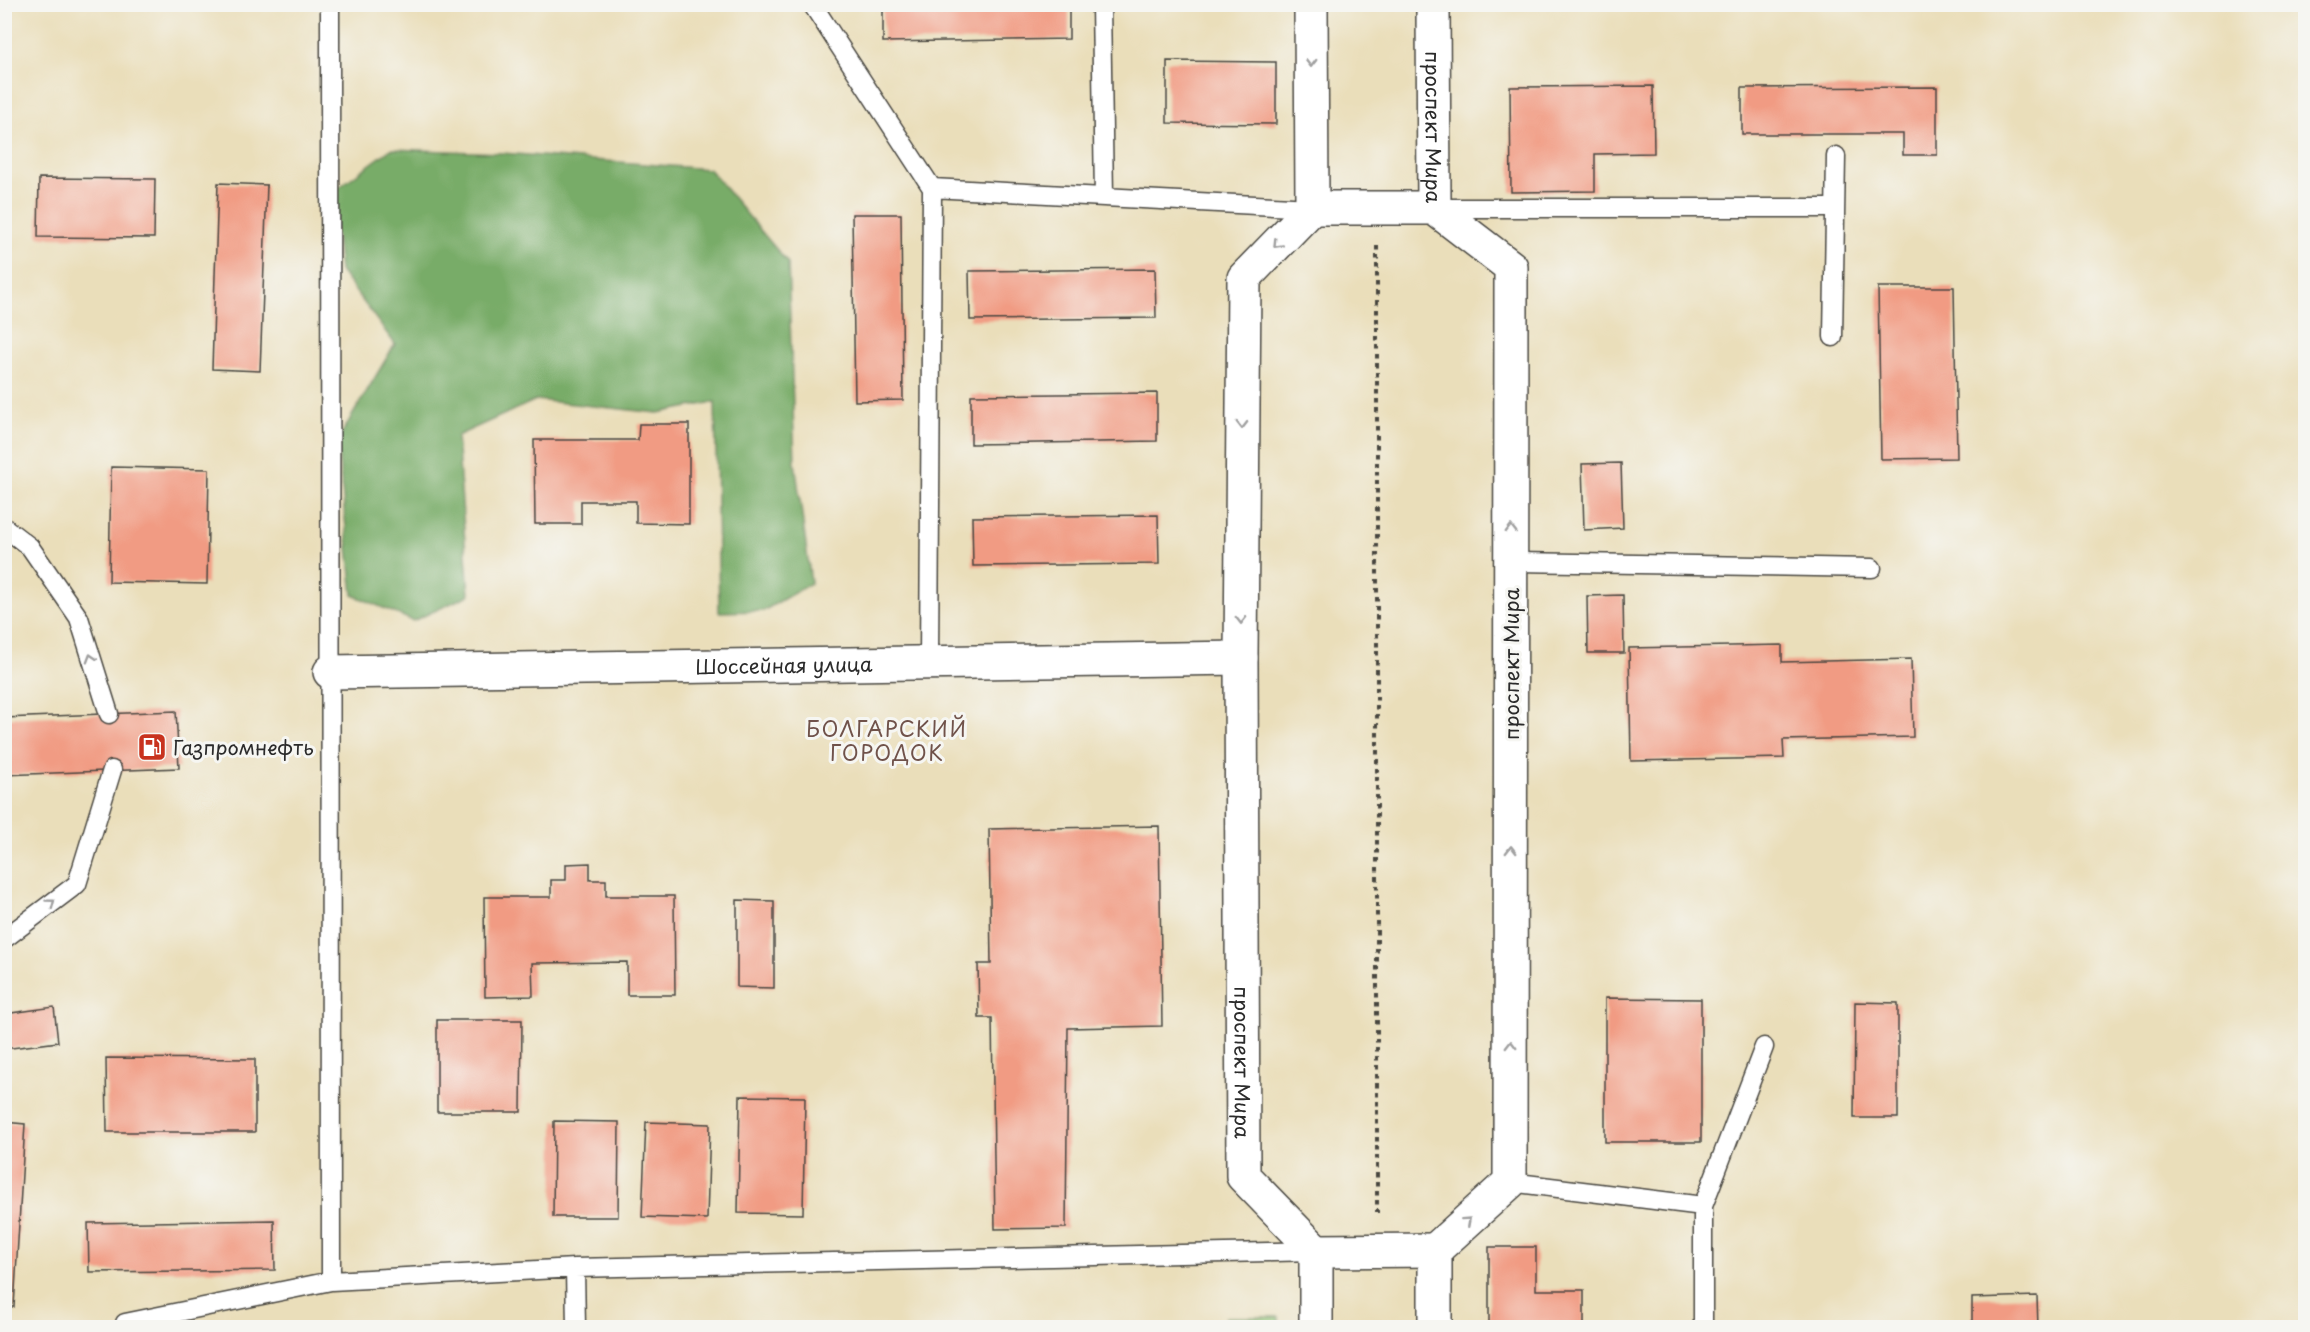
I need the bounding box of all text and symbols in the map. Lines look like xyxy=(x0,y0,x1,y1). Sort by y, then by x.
street label: проспект Мира xyxy=(1418,51,1449,204)
one-way arrow xyxy=(1305,58,1317,67)
one-way arrow xyxy=(1274,236,1285,247)
one-way arrow xyxy=(1236,421,1249,430)
one-way arrow xyxy=(1505,524,1517,533)
street label: проспект Мира xyxy=(1496,588,1526,740)
one-way arrow xyxy=(1235,616,1247,625)
street label: Шоссейная улица xyxy=(695,649,873,681)
one-way arrow xyxy=(86,653,98,664)
district label: БОЛГАРСКИЙ ГОРОДОК xyxy=(806,712,968,768)
fuel station icon: Газпромнефть xyxy=(136,731,168,763)
place label: Газпромнефть xyxy=(173,732,314,762)
one-way arrow xyxy=(1505,845,1517,854)
one-way arrow xyxy=(45,900,56,911)
street label: проспект Мира xyxy=(1227,986,1258,1139)
one-way arrow xyxy=(1505,1040,1517,1049)
one-way arrow xyxy=(1461,1217,1471,1228)

